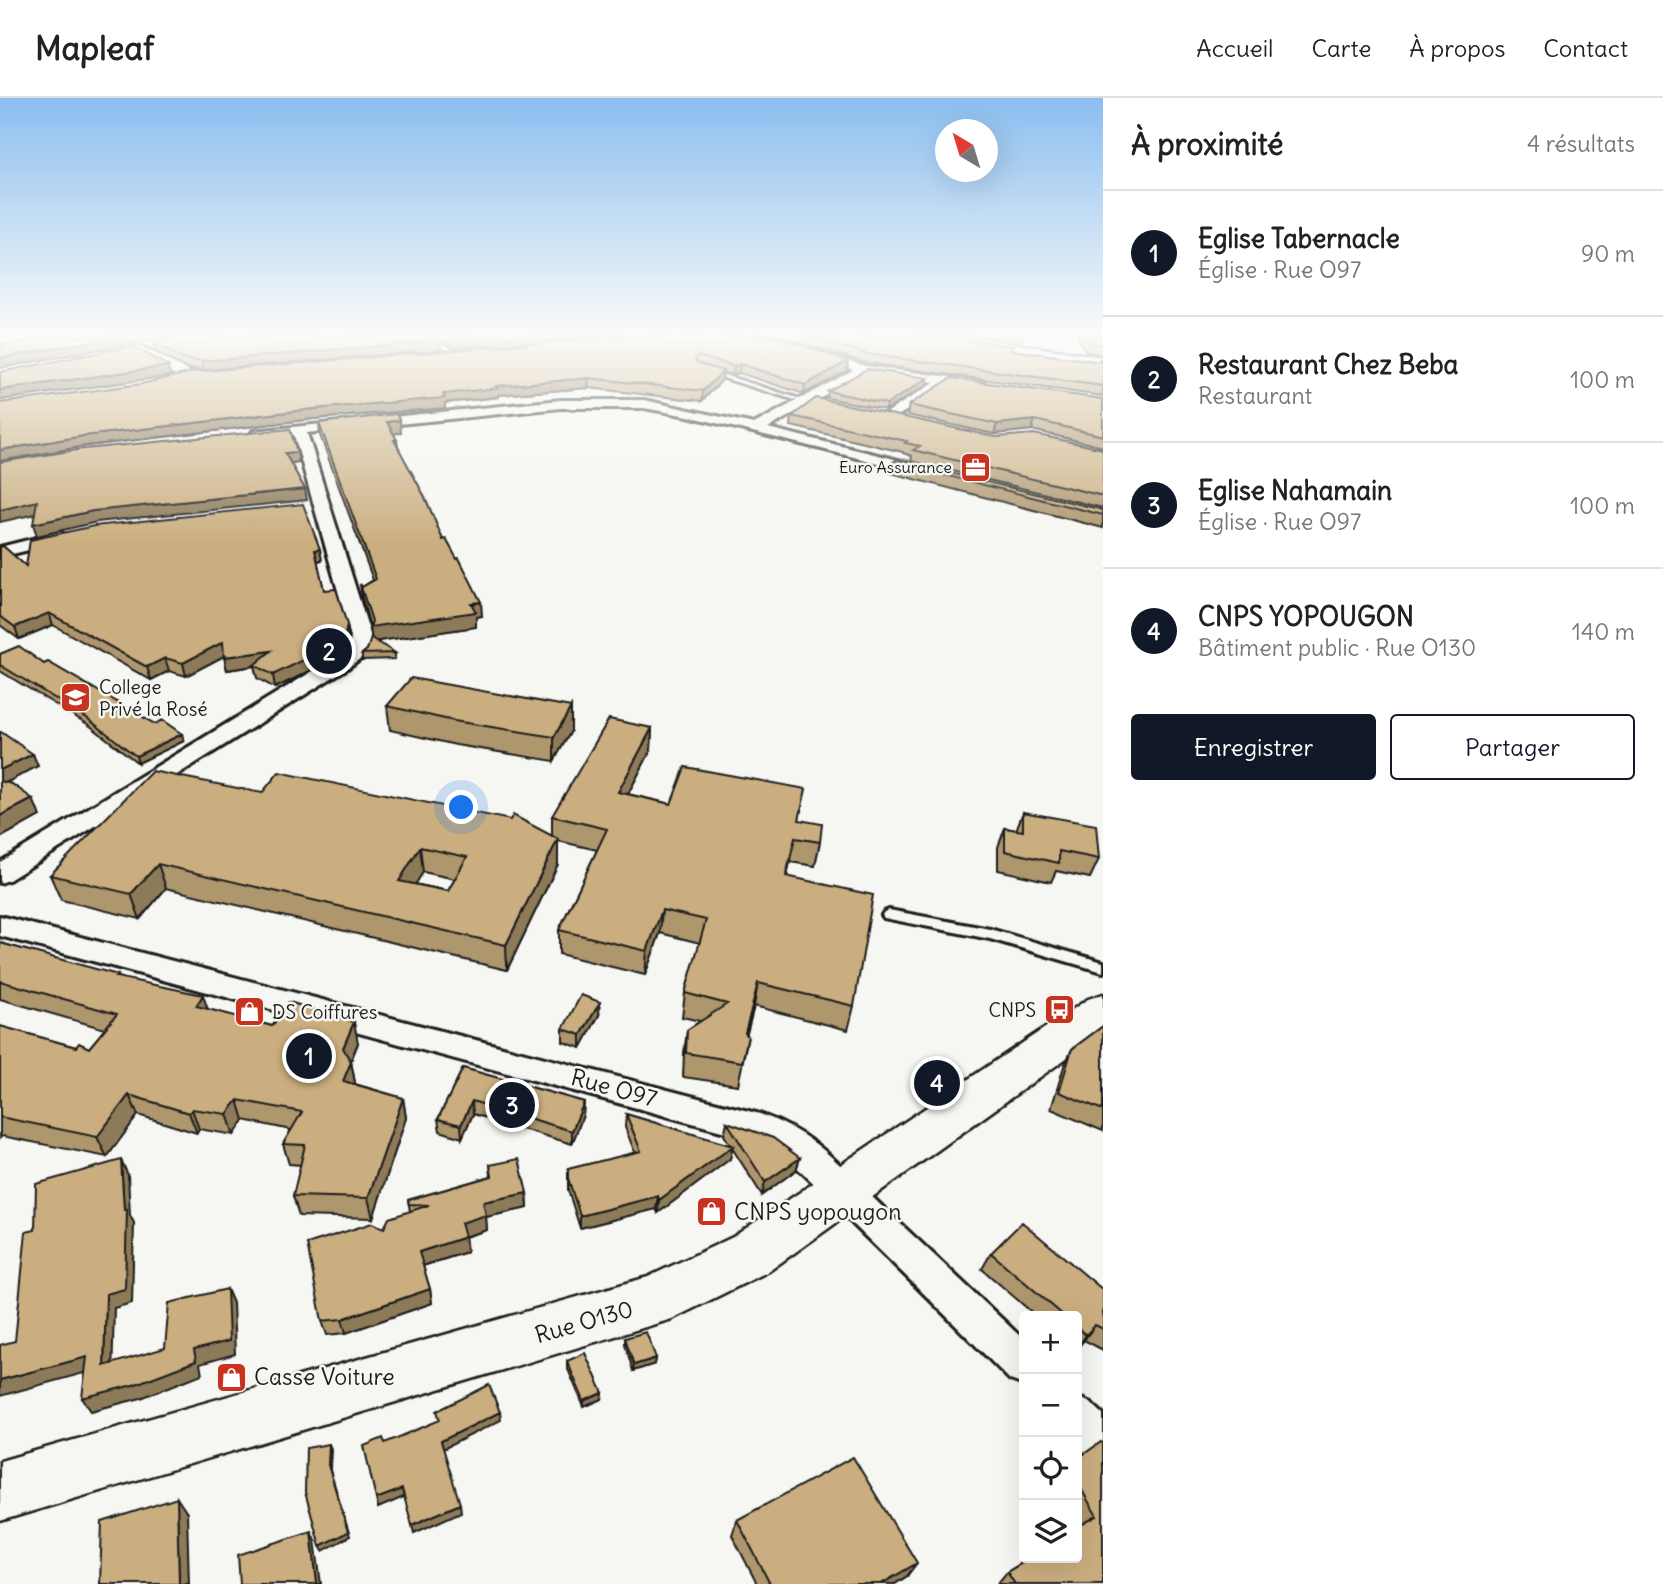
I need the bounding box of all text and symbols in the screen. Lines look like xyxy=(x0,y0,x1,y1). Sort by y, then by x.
text: Mapleaf xyxy=(35,27,154,69)
text: Accueil xyxy=(1196,33,1273,63)
text: Carte xyxy=(1311,33,1371,63)
text: À propos xyxy=(1409,33,1505,63)
text: Contact xyxy=(1543,33,1628,63)
north arrow xyxy=(935,119,998,182)
text: À proximité xyxy=(1131,125,1283,163)
text: 4 résultats xyxy=(1527,129,1635,158)
text: Eglise Tabernacle xyxy=(1198,222,1400,255)
text: 1 xyxy=(1149,239,1159,268)
text: 90 m xyxy=(1581,239,1635,268)
text: Église · Rue O97 xyxy=(1198,255,1361,284)
text: Restaurant Chez Beba xyxy=(1198,348,1458,381)
text: 2 xyxy=(1148,365,1160,394)
text: 100 m xyxy=(1570,365,1635,394)
text: Restaurant xyxy=(1198,381,1312,410)
office icon: Euro Assurance xyxy=(958,450,992,484)
place label: Euro Assurance xyxy=(839,457,952,477)
text: Eglise Nahamain xyxy=(1198,474,1392,507)
text: 3 xyxy=(1147,491,1161,520)
text: 100 m xyxy=(1570,491,1635,520)
text: Église · Rue O97 xyxy=(1198,507,1361,536)
text: CNPS YOPOUGON xyxy=(1198,600,1414,633)
text: 4 xyxy=(1147,617,1161,646)
text: 140 m xyxy=(1572,617,1635,646)
pin: 2 xyxy=(306,625,352,677)
text: Bâtiment public · Rue O130 xyxy=(1198,633,1476,662)
place label: College Privé la Rosé xyxy=(99,675,208,721)
school or university icon: College Privé la Rosé xyxy=(59,681,93,715)
button: Enregistrer xyxy=(1131,714,1376,780)
button: Partager xyxy=(1390,714,1635,780)
your location xyxy=(444,790,478,824)
bus stop icon: CNPS xyxy=(1042,993,1076,1027)
shop icon: DS Coiffures xyxy=(232,995,266,1029)
place label: CNPS xyxy=(988,998,1036,1022)
place label: DS Coiffures xyxy=(272,1000,377,1024)
pin: 1 xyxy=(286,1030,332,1082)
pin: 4 xyxy=(914,1057,960,1109)
street label: Rue O97 xyxy=(568,1062,660,1113)
pin: 3 xyxy=(489,1079,535,1131)
shop icon: CNPS yopougon xyxy=(694,1195,728,1229)
place label: CNPS yopougon xyxy=(734,1197,902,1226)
street label: Rue O130 xyxy=(531,1294,636,1349)
map controls xyxy=(1019,1311,1082,1563)
button: + xyxy=(1019,1311,1082,1374)
shop icon: Casse Voiture xyxy=(214,1360,248,1394)
place label: Casse Voiture xyxy=(254,1362,395,1391)
button: − xyxy=(1019,1374,1082,1437)
button: locate xyxy=(1019,1437,1082,1500)
button: layers xyxy=(1019,1500,1082,1563)

